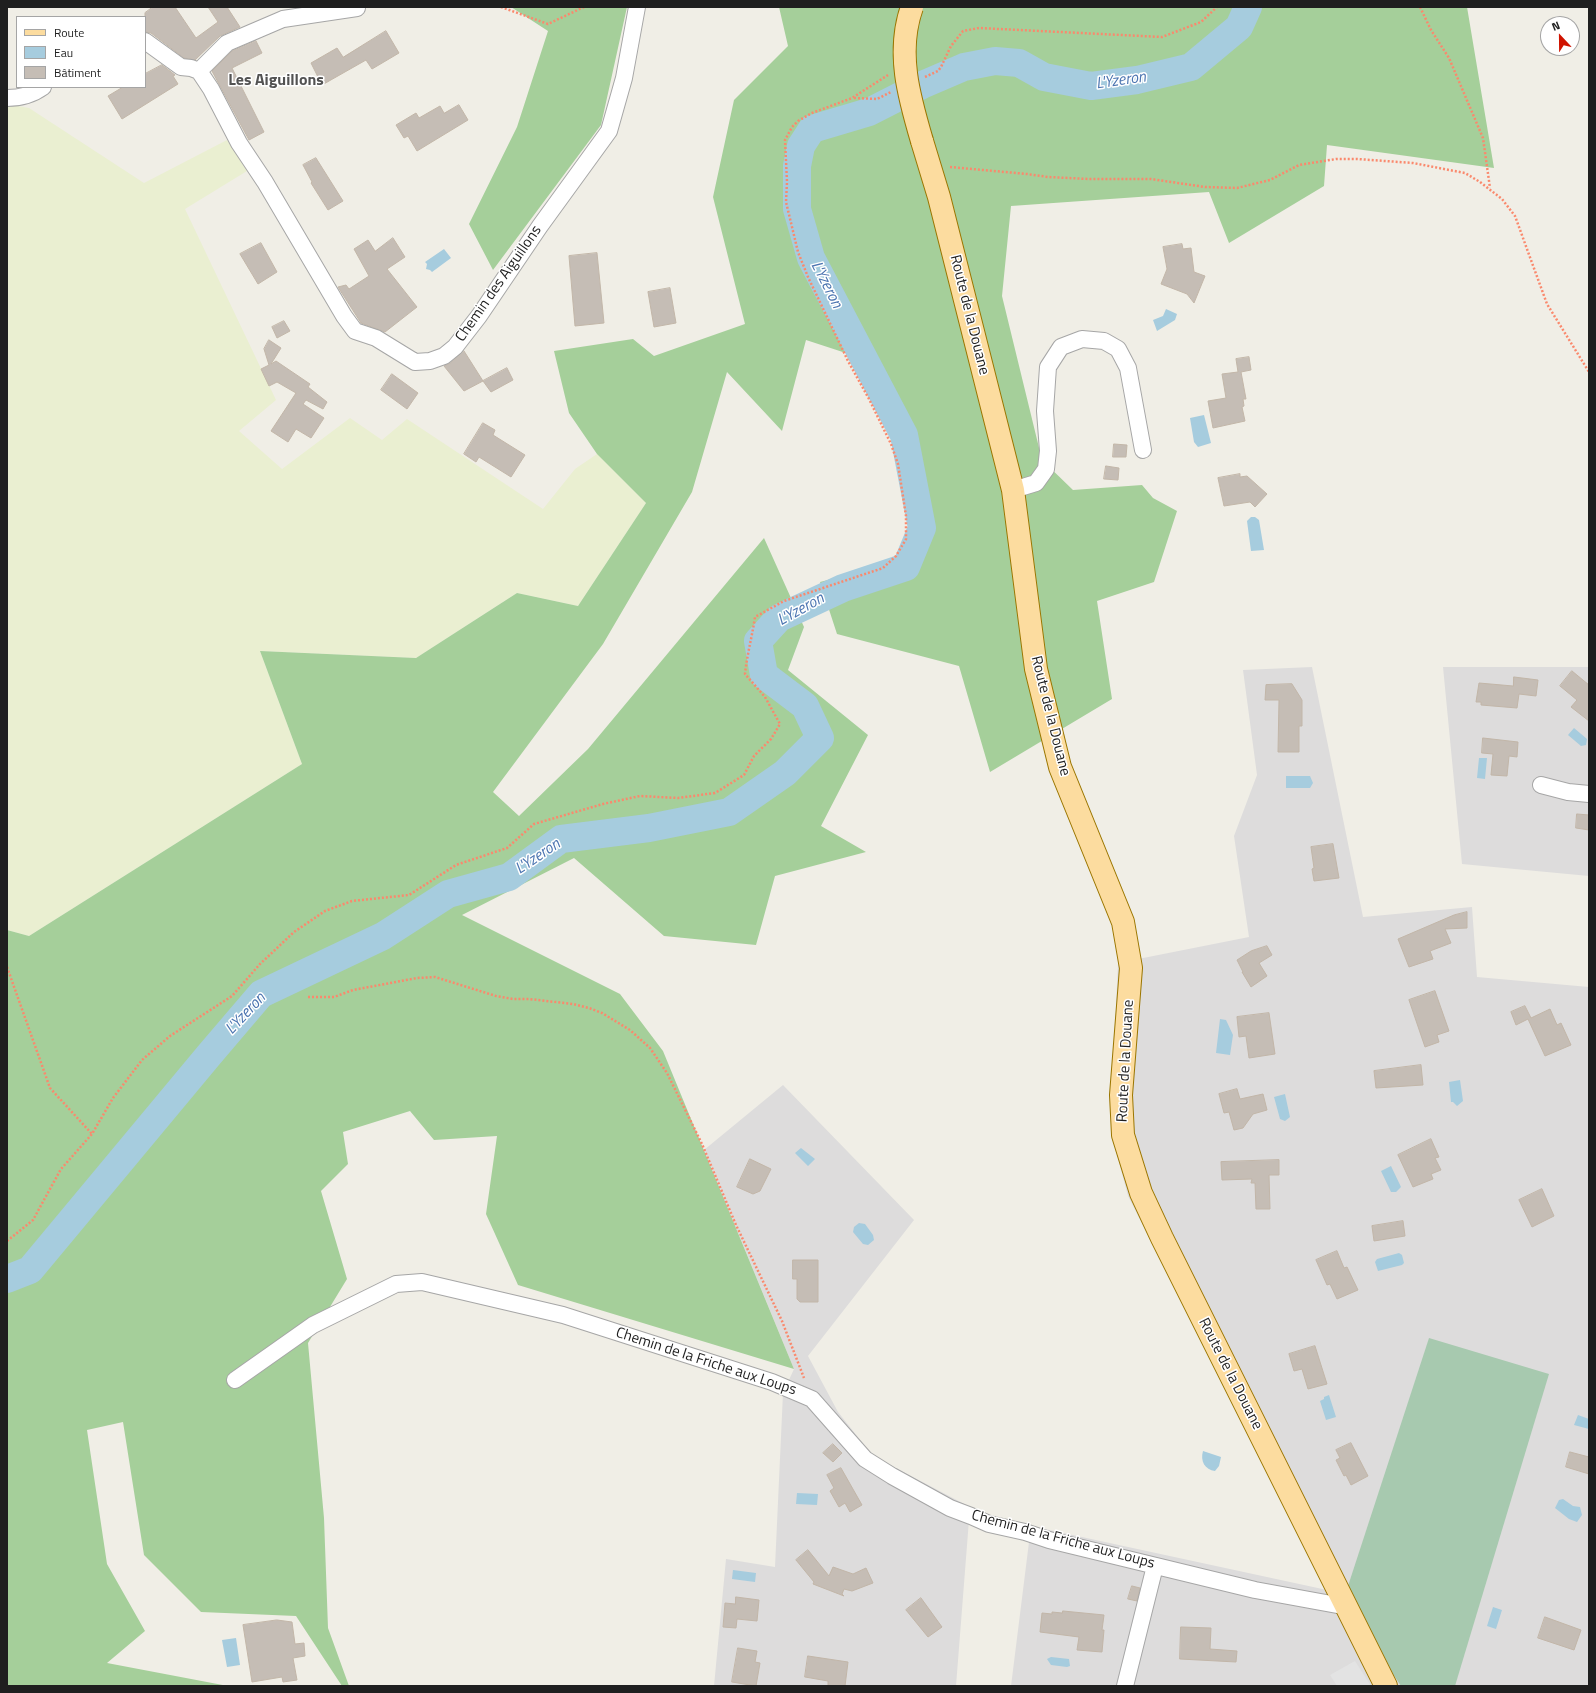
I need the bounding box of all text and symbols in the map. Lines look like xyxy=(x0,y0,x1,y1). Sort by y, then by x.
legend xyxy=(16,16,146,88)
north arrow xyxy=(1540,16,1580,56)
text: N xyxy=(1549,17,1562,35)
text: Route xyxy=(54,23,84,42)
text: Eau xyxy=(54,43,73,62)
text: Bâtiment xyxy=(54,63,101,82)
water label: L'Yzeron xyxy=(1095,68,1147,94)
district label: Les Aiguillons xyxy=(228,71,324,91)
street label: Chemin des Aiguillons xyxy=(452,222,546,346)
street label: Route de la Douane xyxy=(945,253,993,377)
water label: L'Yzeron xyxy=(806,258,846,312)
water label: L'Yzeron xyxy=(774,589,828,631)
street label: Route de la Douane xyxy=(1026,654,1074,778)
water label: L'Yzeron xyxy=(512,835,564,879)
water label: L'Yzeron xyxy=(222,989,270,1039)
street label: Route de la Douane xyxy=(1114,999,1138,1123)
street label: Route de la Douane xyxy=(1194,1315,1266,1433)
street label: Chemin de la Friche aux Loups xyxy=(613,1324,799,1400)
street label: Chemin de la Friche aux Loups xyxy=(969,1507,1157,1573)

